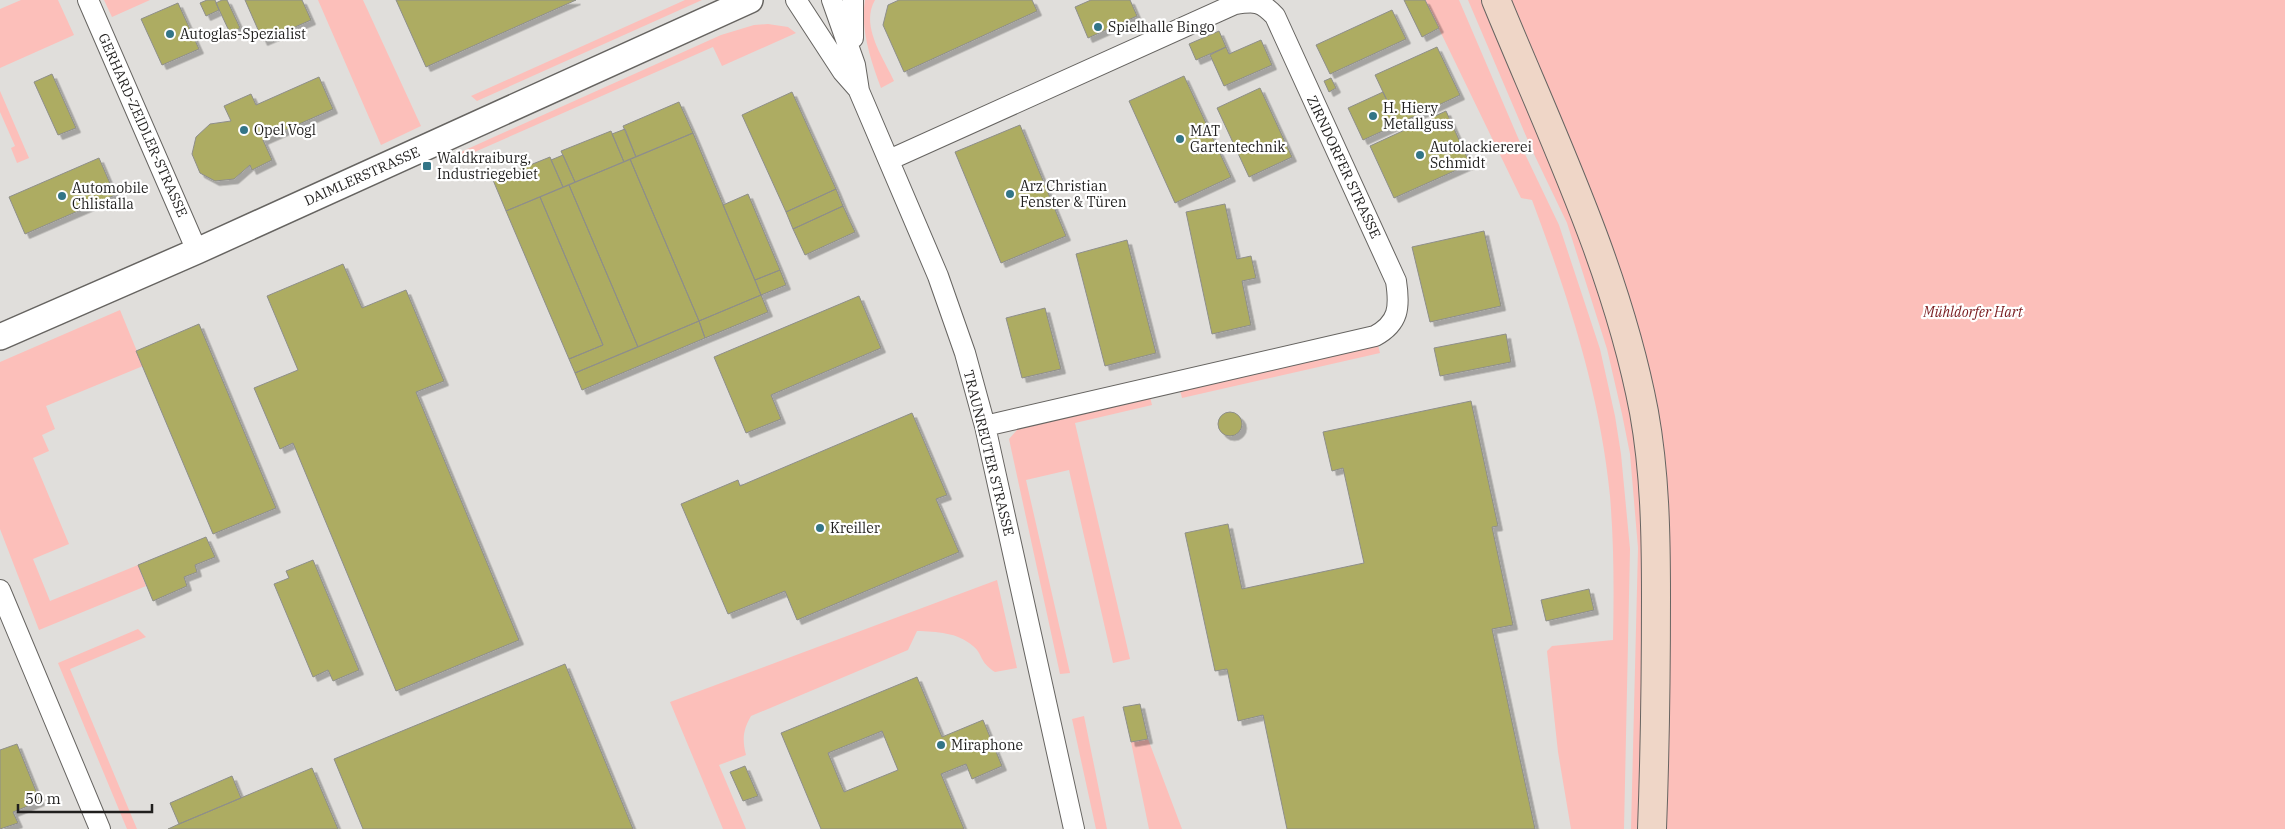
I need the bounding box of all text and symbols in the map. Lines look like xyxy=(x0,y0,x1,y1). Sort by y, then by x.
place label: Spielhalle Bingo xyxy=(1108,18,1215,36)
marker: Spielhalle Bingo xyxy=(1092,21,1104,33)
place label: Autoglas-Spezialist xyxy=(180,25,306,43)
marker: Autoglas-Spezialist xyxy=(164,28,176,40)
street label: GERHARD-ZEIDLER-STRASSE xyxy=(94,30,192,220)
street label: ZIRNDORFER STRASSE xyxy=(1303,93,1385,241)
place label: H. Hiery Metallguss xyxy=(1383,99,1454,133)
marker: H. Hiery Metallguss xyxy=(1367,110,1379,122)
place label: Opel Vogl xyxy=(254,121,316,139)
place label: MAT Gartentechnik xyxy=(1190,122,1286,156)
marker: Opel Vogl xyxy=(238,124,250,136)
marker: MAT Gartentechnik xyxy=(1174,133,1186,145)
place label: Autolackiererei Schmidt xyxy=(1430,138,1532,172)
street label: DAIMLERSTRASSE xyxy=(301,142,423,210)
place label: Waldkraiburg, Industriegebiet xyxy=(437,149,538,183)
marker: Autolackiererei Schmidt xyxy=(1414,149,1426,161)
marker: Waldkraiburg, Industriegebiet xyxy=(421,160,433,172)
place label: Arz Christian Fenster & Türen xyxy=(1020,177,1127,211)
place label: Automobile Chlistalla xyxy=(72,179,149,213)
marker: Arz Christian Fenster & Türen xyxy=(1004,188,1016,200)
marker: Automobile Chlistalla xyxy=(56,190,68,202)
park label: Mühldorfer Hart xyxy=(1922,303,2024,321)
street label: TRAUNREUTER STRASSE xyxy=(960,368,1018,538)
place label: Kreiller xyxy=(830,519,881,537)
marker: Kreiller xyxy=(814,522,826,534)
place label: Miraphone xyxy=(951,736,1023,754)
marker: Miraphone xyxy=(935,739,947,751)
scale bar xyxy=(18,782,151,814)
text: 50 m xyxy=(25,789,61,808)

